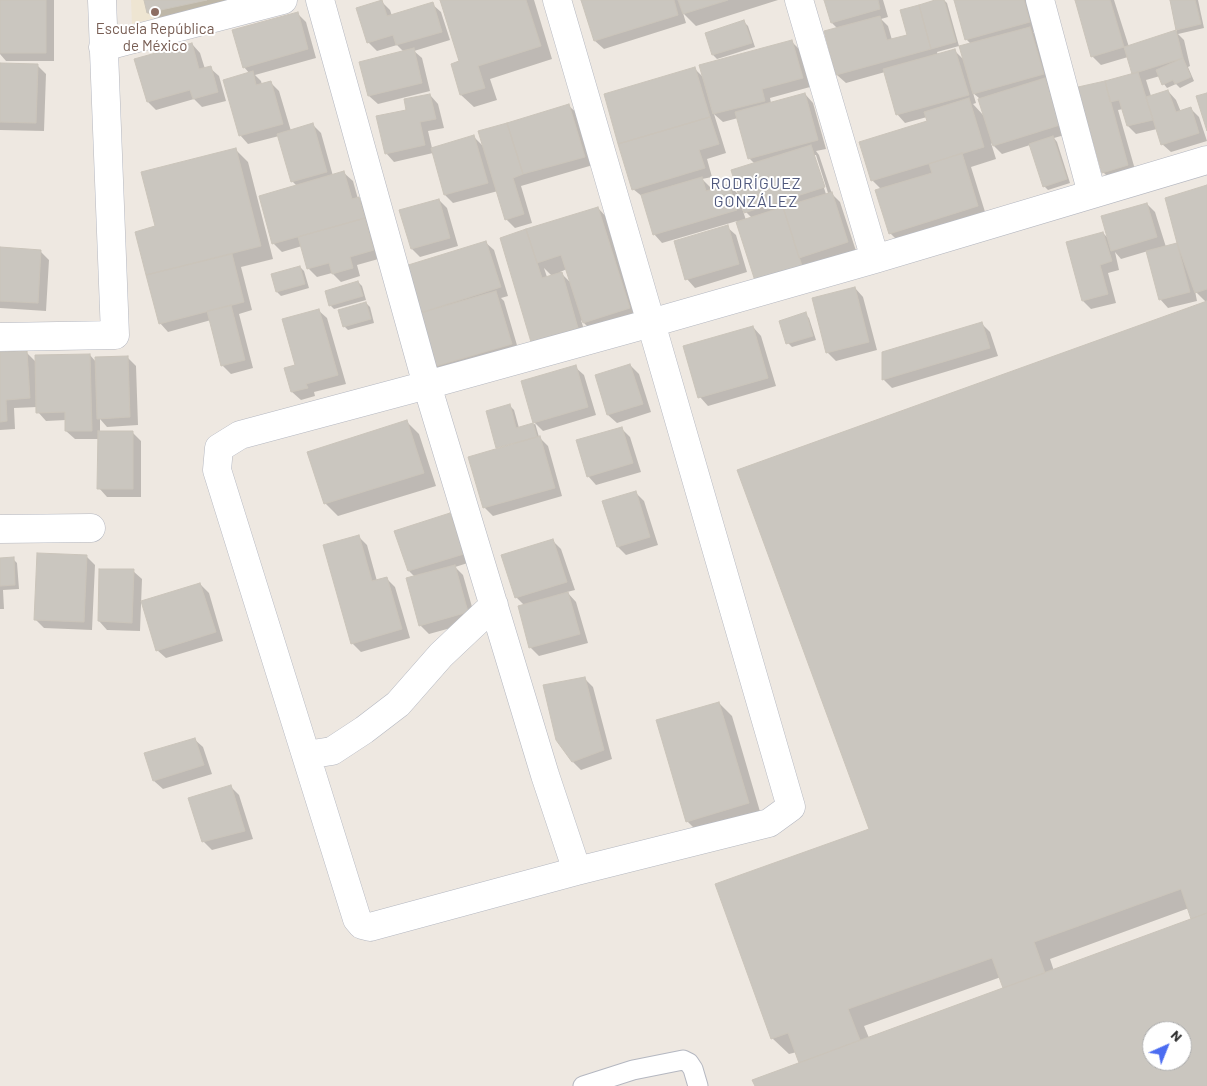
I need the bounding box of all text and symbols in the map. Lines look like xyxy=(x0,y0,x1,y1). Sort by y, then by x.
marker: Escuela República de México xyxy=(149,6,161,18)
place label: Escuela República de México xyxy=(96,20,214,55)
district label: RODRÍGUEZ GONZÁLEZ xyxy=(709,174,803,212)
north arrow xyxy=(1142,1021,1192,1071)
text: N xyxy=(1168,1026,1186,1045)

